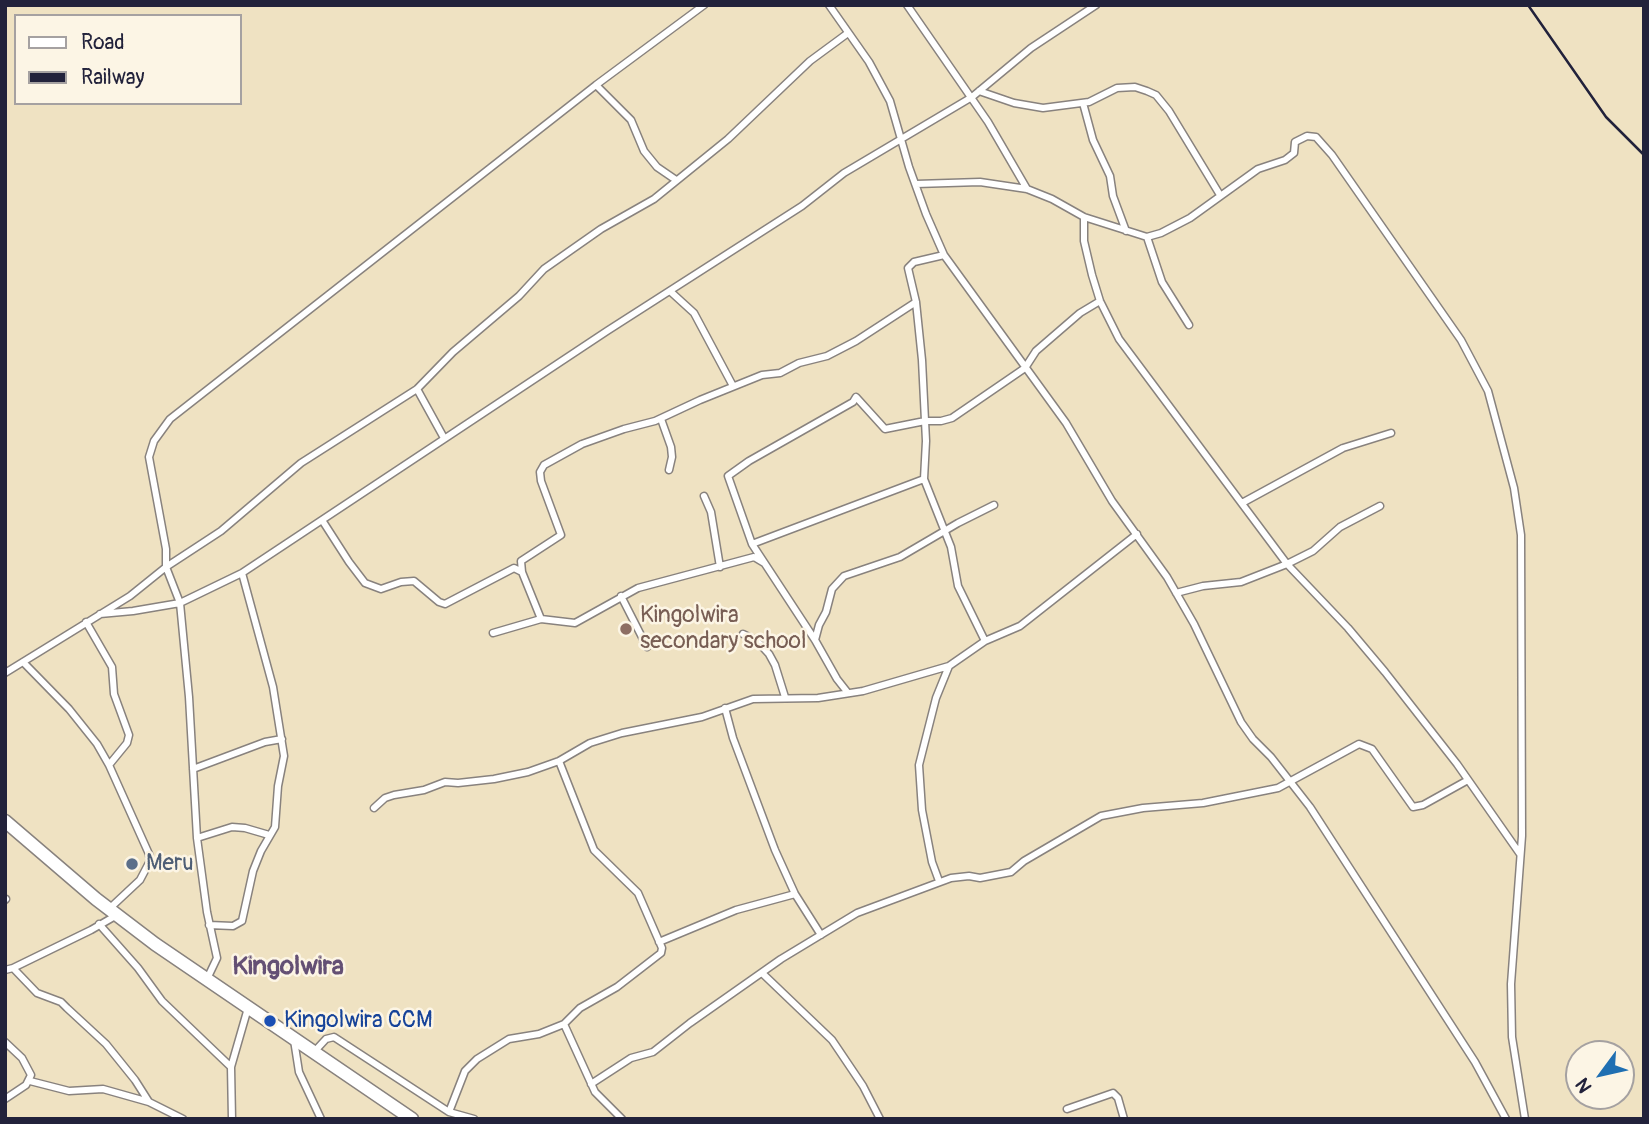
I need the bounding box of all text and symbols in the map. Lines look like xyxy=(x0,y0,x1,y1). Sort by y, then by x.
legend xyxy=(14,14,242,105)
text: Road xyxy=(81,29,125,56)
text: Railway xyxy=(81,64,145,91)
place label: Kingolwira secondary school xyxy=(640,602,806,656)
marker: Kingolwira secondary school xyxy=(618,621,634,637)
place label: Meru xyxy=(146,850,194,878)
marker: Meru xyxy=(124,856,140,872)
district label: Kingolwira xyxy=(232,951,344,983)
place label: Kingolwira CCM xyxy=(284,1007,433,1035)
marker: Kingolwira CCM xyxy=(262,1013,278,1029)
north arrow xyxy=(1565,1040,1635,1110)
text: N xyxy=(1571,1073,1598,1097)

